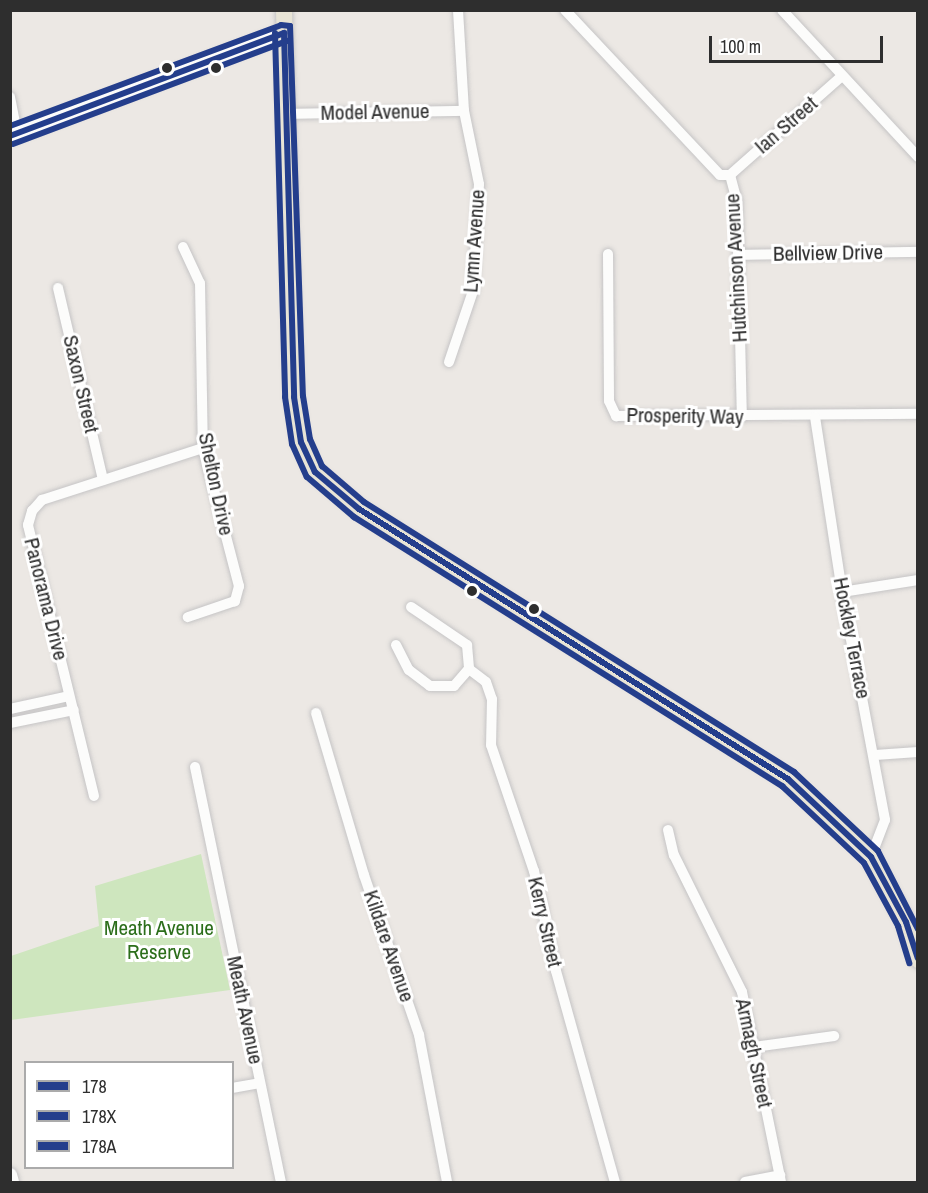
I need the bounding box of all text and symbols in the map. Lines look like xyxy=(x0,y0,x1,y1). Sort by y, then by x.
scale bar xyxy=(712,24,886,62)
text: 100 m xyxy=(720,34,761,59)
unlabelled marker xyxy=(161,62,173,74)
unlabelled marker xyxy=(210,62,222,74)
street label: Ian Street xyxy=(750,91,822,159)
street label: Model Avenue xyxy=(320,98,430,126)
street label: Lymn Avenue xyxy=(458,188,490,294)
street label: Hutchinson Avenue xyxy=(719,192,753,344)
street label: Bellview Drive xyxy=(773,239,883,267)
street label: Saxon Street xyxy=(58,333,104,435)
street label: Prosperity Way xyxy=(626,402,744,430)
street label: Shelton Drive xyxy=(193,430,239,538)
street label: Panorama Drive xyxy=(19,535,73,663)
street label: Hockley Terrace xyxy=(828,575,876,701)
unlabelled marker xyxy=(466,585,478,597)
unlabelled marker xyxy=(528,603,540,615)
street label: Kerry Street xyxy=(522,874,568,970)
street label: Kildare Avenue xyxy=(358,886,420,1006)
park label: Meath Avenue Reserve xyxy=(104,915,214,965)
street label: Meath Avenue xyxy=(221,953,269,1067)
street label: Armagh Street xyxy=(730,996,778,1110)
legend xyxy=(24,1061,234,1169)
text: 178 xyxy=(82,1074,107,1099)
text: 178X xyxy=(82,1104,116,1129)
text: 178A xyxy=(82,1134,116,1159)

